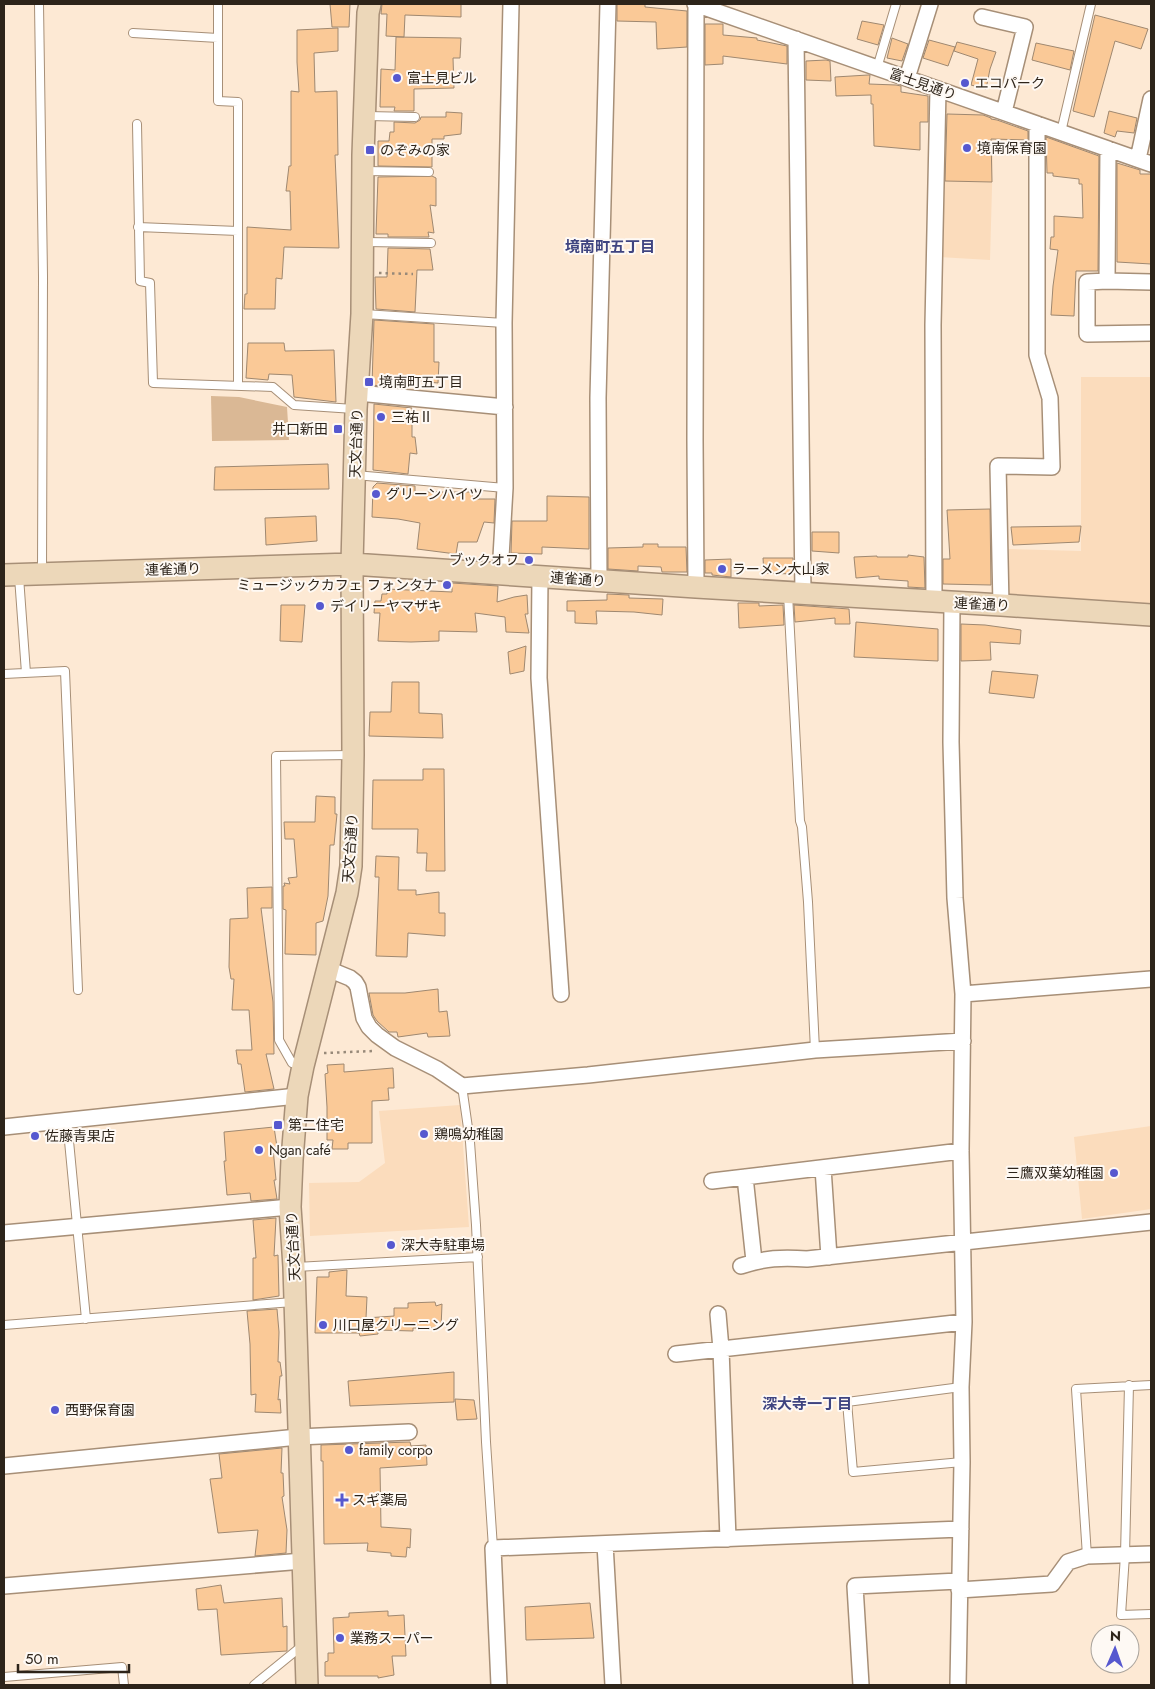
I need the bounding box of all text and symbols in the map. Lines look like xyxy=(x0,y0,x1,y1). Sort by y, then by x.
street label: 富士見通り xyxy=(887,63,959,105)
place label: 富士見ビル xyxy=(407,68,477,88)
marker: 富士見ビル xyxy=(391,72,403,84)
place label: エコパーク xyxy=(975,73,1045,93)
marker: エコパーク xyxy=(959,77,971,89)
place label: 境南保育園 xyxy=(977,138,1047,158)
place label: のぞみの家 xyxy=(380,140,450,160)
marker: 境南保育園 xyxy=(961,142,973,154)
marker: のぞみの家 xyxy=(364,144,376,156)
district label: 境南町五丁目 xyxy=(565,236,655,258)
place label: 境南町五丁目 xyxy=(379,372,463,392)
marker: 境南町五丁目 xyxy=(363,376,375,388)
place label: 三祐Ⅱ xyxy=(391,407,433,427)
street label: 天文台通り xyxy=(345,408,367,478)
marker: 三祐Ⅱ xyxy=(375,411,387,423)
place label: 井口新田 xyxy=(272,419,328,439)
marker: 井口新田 xyxy=(332,423,344,435)
place label: グリーンハイツ xyxy=(386,484,483,504)
marker: グリーンハイツ xyxy=(370,488,382,500)
place label: ブックオフ xyxy=(449,550,519,570)
marker: ブックオフ xyxy=(523,554,535,566)
street label: 連雀通り xyxy=(145,558,201,580)
place label: ラーメン大山家 xyxy=(732,559,829,579)
marker: ラーメン大山家 xyxy=(716,563,728,575)
street label: 連雀通り xyxy=(549,567,607,591)
place label: ミュージックカフェ フォンタナ xyxy=(237,575,437,595)
marker: ミュージックカフェ フォンタナ xyxy=(441,579,453,591)
street label: 連雀通り xyxy=(954,593,1010,615)
place label: デイリーヤマザキ xyxy=(330,596,442,616)
marker: デイリーヤマザキ xyxy=(314,600,326,612)
street label: 天文台通り xyxy=(338,812,362,884)
place label: 第二住宅 xyxy=(288,1115,344,1135)
marker: 第二住宅 xyxy=(272,1119,284,1131)
place label: 鶏鳴幼稚園 xyxy=(434,1124,504,1144)
place label: 佐藤青果店 xyxy=(45,1126,115,1146)
marker: 鶏鳴幼稚園 xyxy=(418,1128,430,1140)
marker: 佐藤青果店 xyxy=(29,1130,41,1142)
place label: Ngan café xyxy=(269,1140,331,1160)
marker: Ngan café xyxy=(253,1144,265,1156)
place label: 三鷹双葉幼稚園 xyxy=(1006,1163,1104,1183)
marker: 三鷹双葉幼稚園 xyxy=(1108,1167,1120,1179)
street label: 天文台通り xyxy=(281,1211,305,1281)
place label: 深大寺駐車場 xyxy=(401,1235,485,1255)
marker: 深大寺駐車場 xyxy=(385,1239,397,1251)
place label: 川口屋クリーニング xyxy=(333,1315,459,1335)
marker: 川口屋クリーニング xyxy=(317,1319,329,1331)
district label: 深大寺一丁目 xyxy=(762,1393,852,1415)
place label: 西野保育園 xyxy=(65,1400,135,1420)
marker: 西野保育園 xyxy=(49,1404,61,1416)
place label: family corpo xyxy=(359,1440,433,1460)
marker: family corpo xyxy=(343,1444,355,1456)
place label: スギ薬局 xyxy=(352,1490,408,1510)
marker: スギ薬局 xyxy=(336,1494,348,1506)
north arrow xyxy=(1090,1624,1140,1674)
text: N xyxy=(1110,1626,1121,1646)
place label: 業務スーパー xyxy=(350,1628,434,1648)
marker: 業務スーパー xyxy=(334,1632,346,1644)
scale bar xyxy=(18,1642,129,1674)
text: 50 m xyxy=(25,1648,59,1670)

